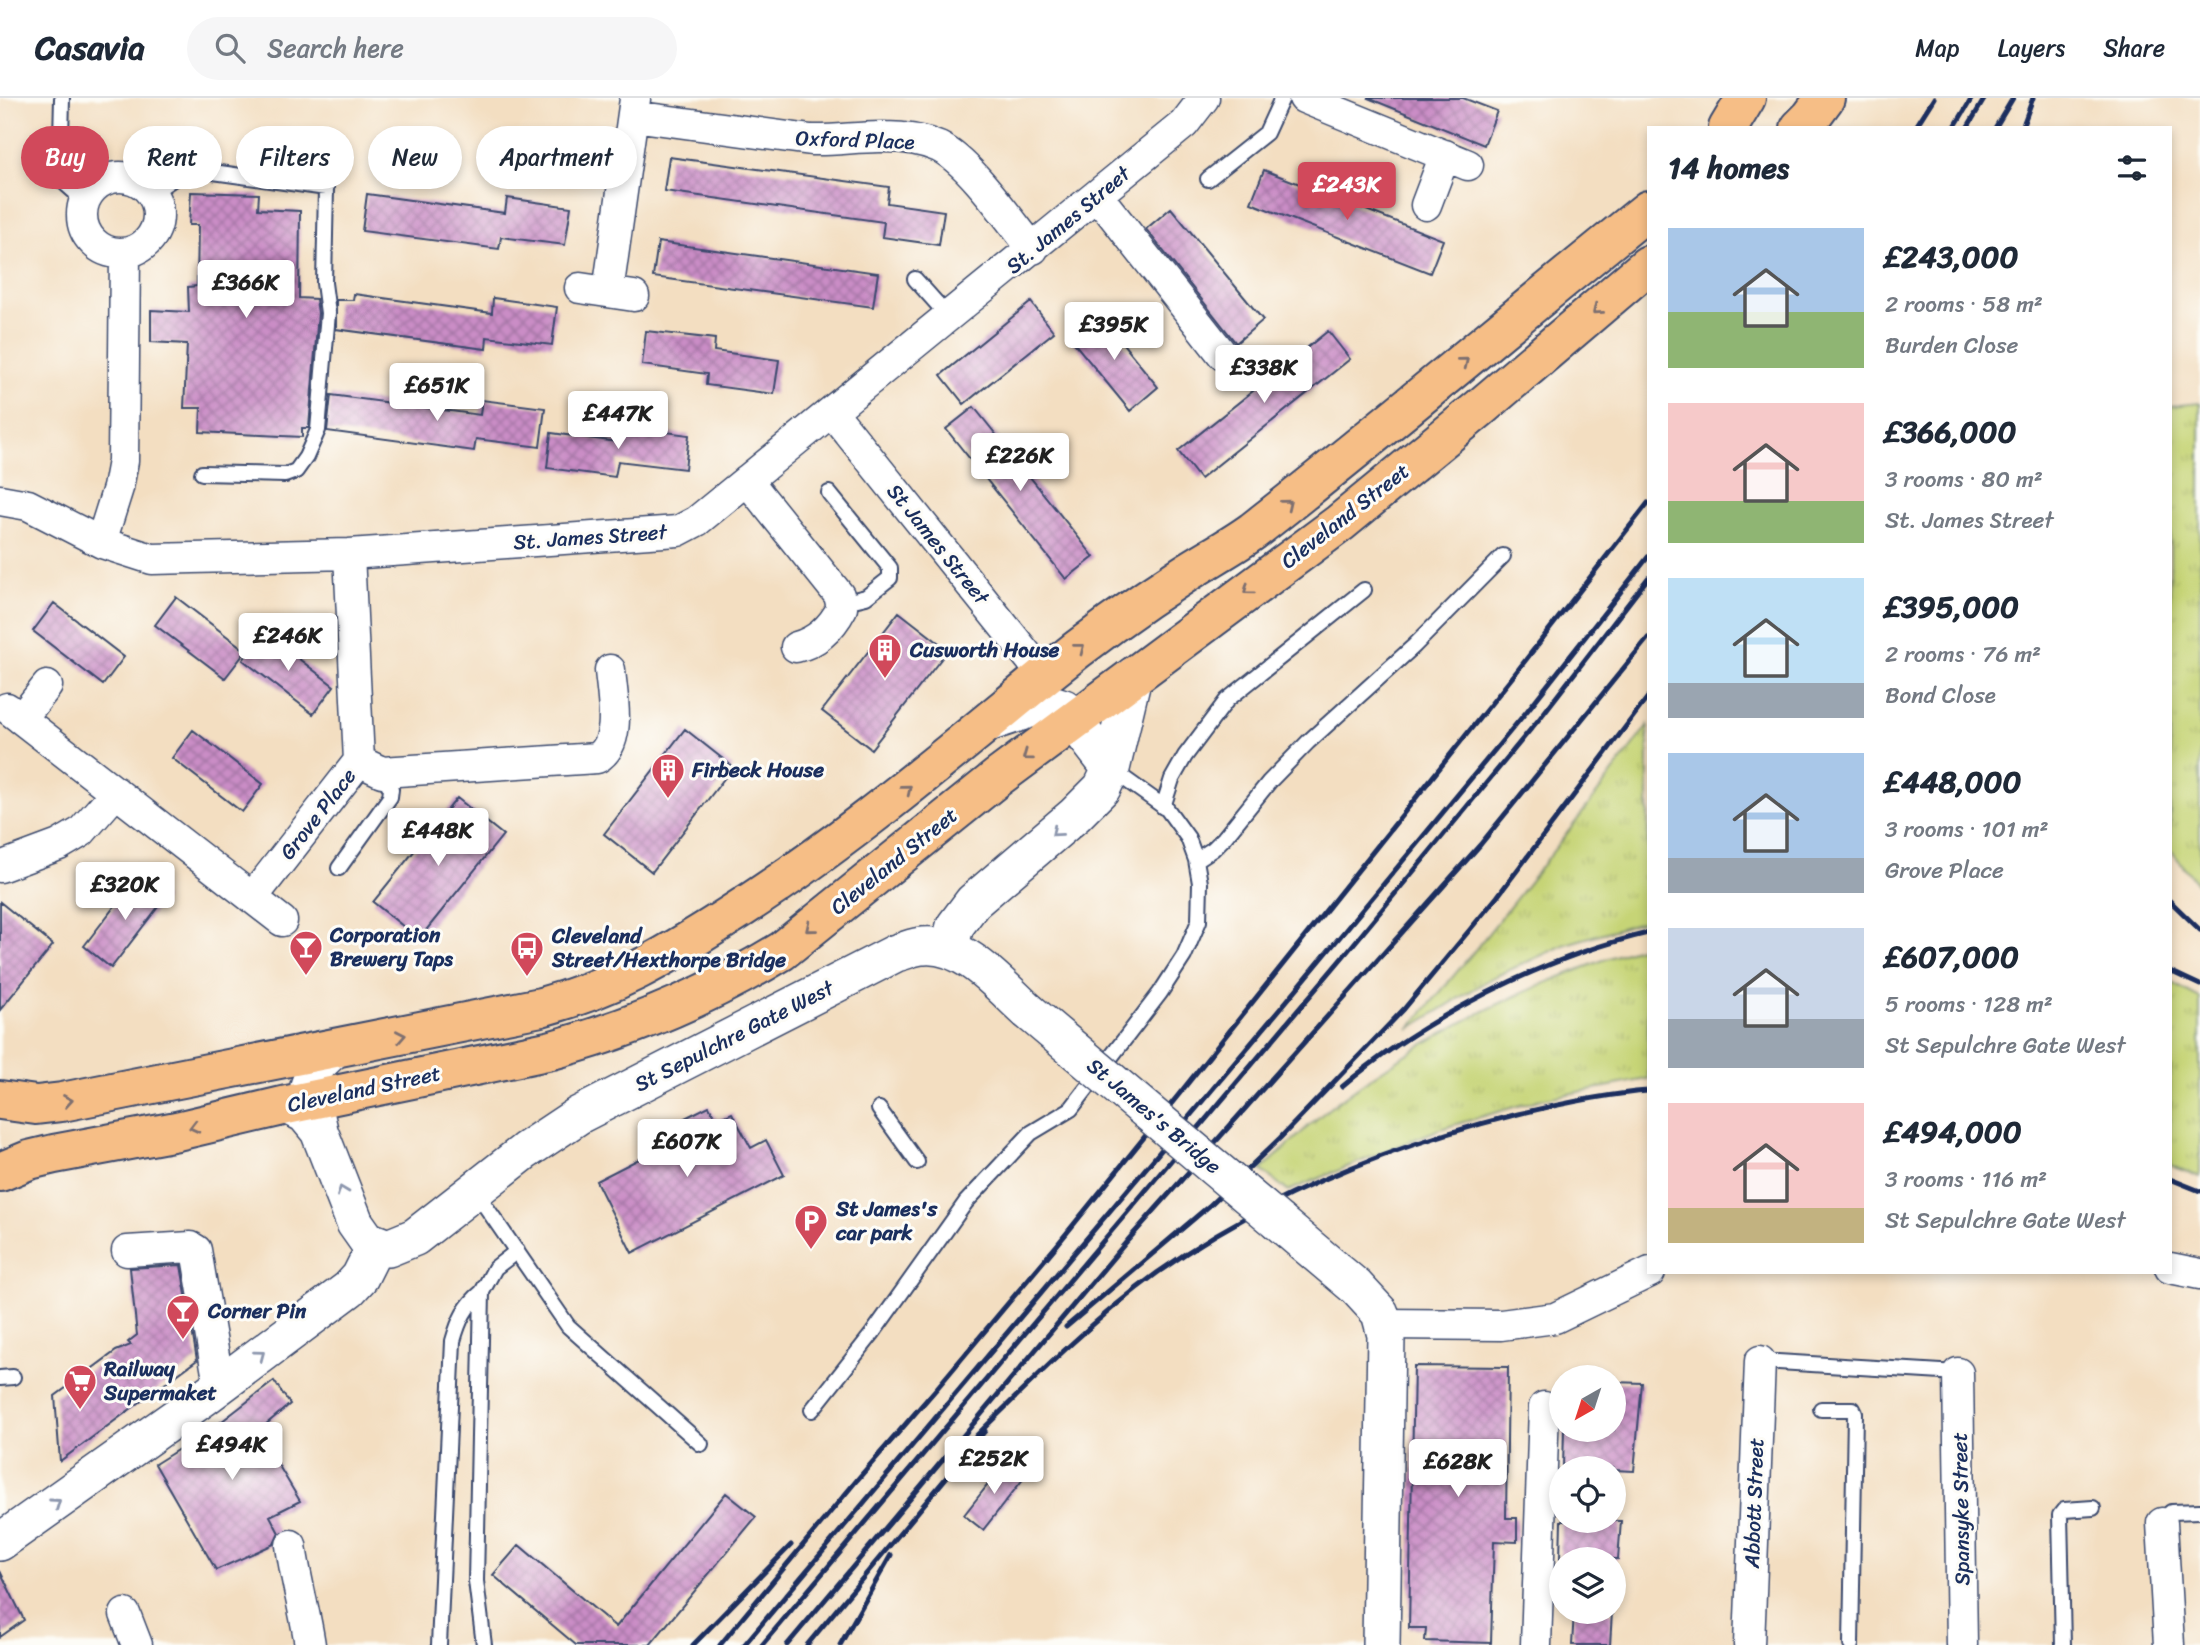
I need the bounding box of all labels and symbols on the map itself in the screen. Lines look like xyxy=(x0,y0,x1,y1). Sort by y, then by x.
street label: Oxford Place xyxy=(795,119,915,161)
street label: St. James Street xyxy=(997,155,1140,284)
pin: £243K xyxy=(1298,162,1396,222)
pin: £366K xyxy=(197,260,295,320)
pin: £395K xyxy=(1065,302,1163,362)
one-way arrow xyxy=(1593,302,1606,314)
pin: £338K xyxy=(1215,345,1313,405)
one-way arrow xyxy=(1456,358,1469,370)
pin: £651K xyxy=(388,364,486,423)
pin: £447K xyxy=(569,392,667,451)
pin: £226K xyxy=(971,434,1069,493)
street label: Cleveland Street xyxy=(1272,453,1418,579)
street label: St James Street xyxy=(877,475,1000,614)
one-way arrow xyxy=(1279,499,1291,512)
street label: St. James Street xyxy=(512,513,670,561)
one-way arrow xyxy=(1243,582,1256,594)
pin: £246K xyxy=(239,614,337,673)
building icon: Cusworth House xyxy=(866,631,904,680)
place label: Cusworth House xyxy=(909,631,1060,669)
one-way arrow xyxy=(1073,644,1085,657)
one-way arrow xyxy=(1022,748,1035,760)
building icon: Firbeck House xyxy=(649,751,687,800)
place label: Firbeck House xyxy=(691,751,824,789)
street label: Grove Place xyxy=(270,759,366,868)
one-way arrow xyxy=(899,784,911,797)
street label: Cleveland Street xyxy=(821,797,967,925)
pin: £448K xyxy=(389,808,487,868)
one-way arrow xyxy=(1051,824,1064,836)
pin: £320K xyxy=(76,862,174,922)
place label: Corporation Brewery Taps xyxy=(329,916,453,978)
place label: Cleveland Street/Hexthorpe Bridge xyxy=(551,917,786,979)
one-way arrow xyxy=(806,920,819,932)
bar icon: Corporation Brewery Taps xyxy=(287,928,325,977)
bus stop icon: Cleveland Street/Hexthorpe Bridge xyxy=(508,929,546,978)
street label: St Sepulchre Gate West xyxy=(628,969,842,1103)
one-way arrow xyxy=(395,1029,407,1044)
street label: St James's Bridge xyxy=(1078,1048,1230,1184)
street label: Cleveland Street xyxy=(284,1054,444,1124)
one-way arrow xyxy=(62,1094,73,1109)
one-way arrow xyxy=(188,1119,200,1133)
pin: £607K xyxy=(638,1119,736,1179)
one-way arrow xyxy=(337,1186,351,1198)
place label: St James's car park xyxy=(835,1190,939,1252)
parking icon: St James's car park xyxy=(792,1202,830,1251)
bar icon: Corner Pin xyxy=(164,1292,202,1341)
place label: Corner Pin xyxy=(207,1292,307,1330)
place label: Railway Supermaket xyxy=(103,1350,218,1412)
one-way arrow xyxy=(252,1351,265,1363)
supermarket icon: Railway Supermaket xyxy=(61,1362,99,1411)
north arrow xyxy=(1549,1365,1626,1442)
pin: £494K xyxy=(183,1422,281,1482)
street label: Spansyke Street xyxy=(1941,1432,1981,1586)
pin: £252K xyxy=(945,1436,1043,1496)
street label: Abbott Street xyxy=(1733,1437,1775,1570)
pin: £628K xyxy=(1409,1440,1507,1499)
one-way arrow xyxy=(48,1498,61,1511)

